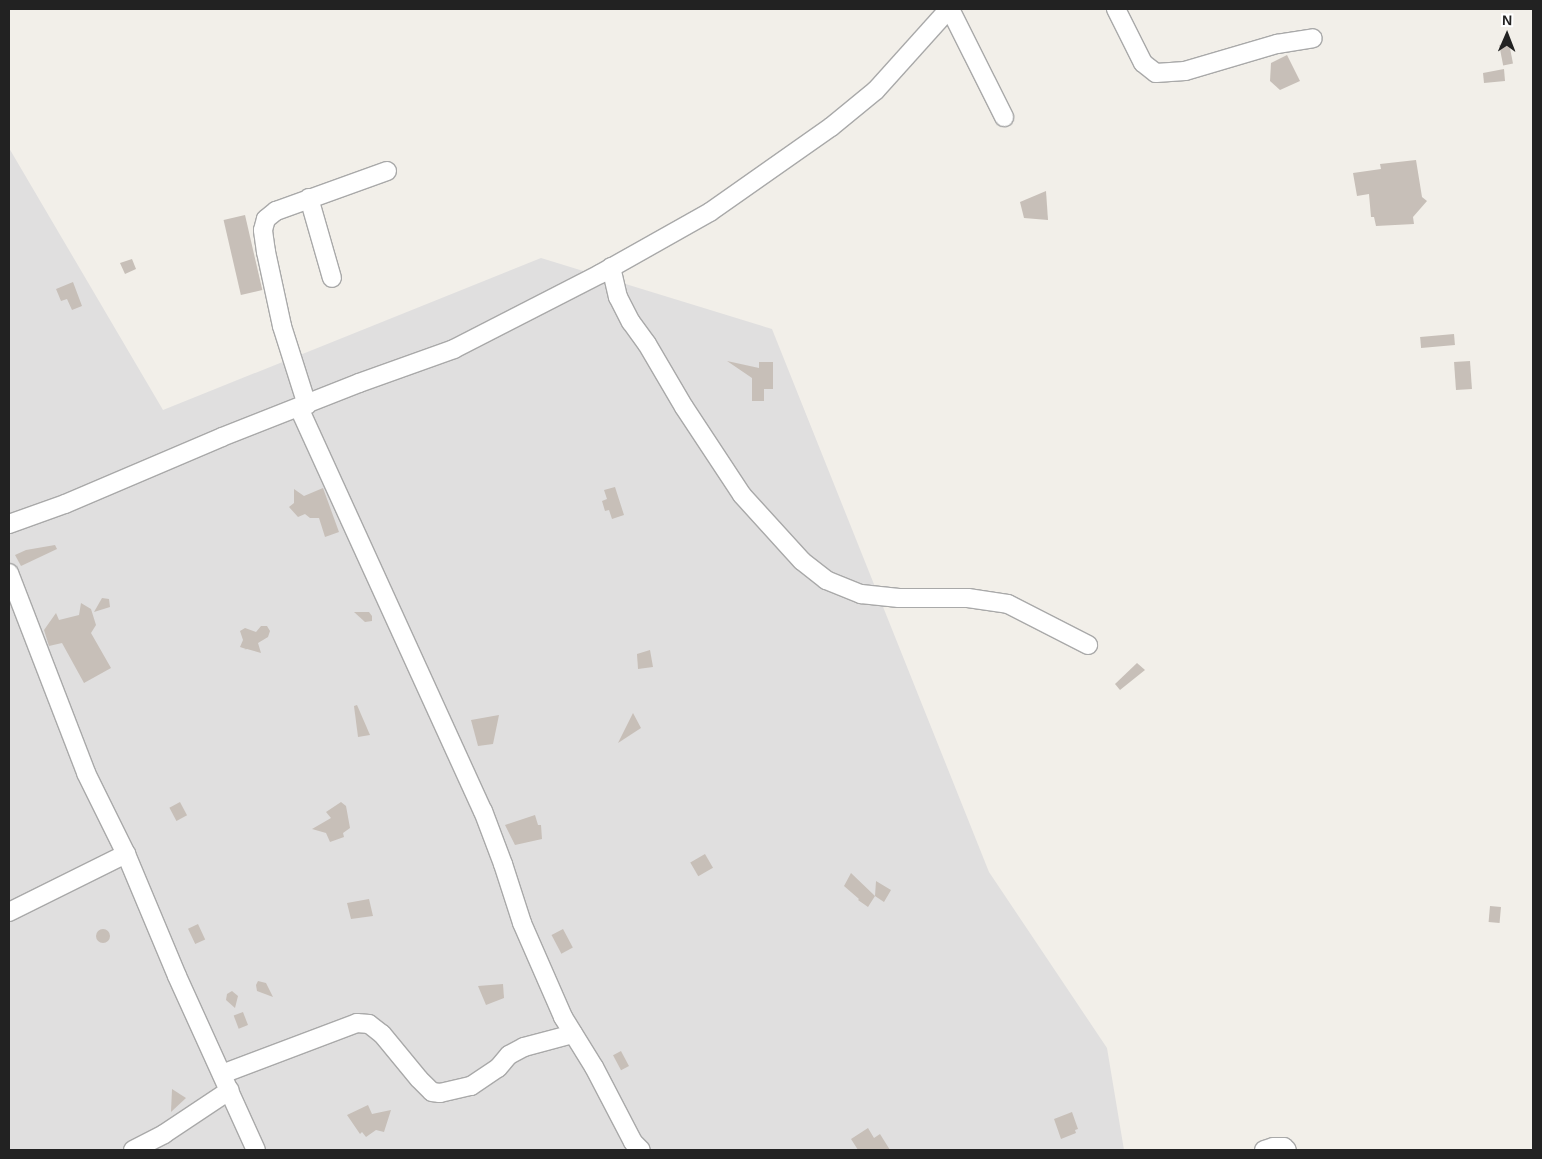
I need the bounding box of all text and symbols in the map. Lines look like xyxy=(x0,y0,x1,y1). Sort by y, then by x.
north arrow xyxy=(1482,10,1532,60)
text: N xyxy=(1502,12,1512,28)

